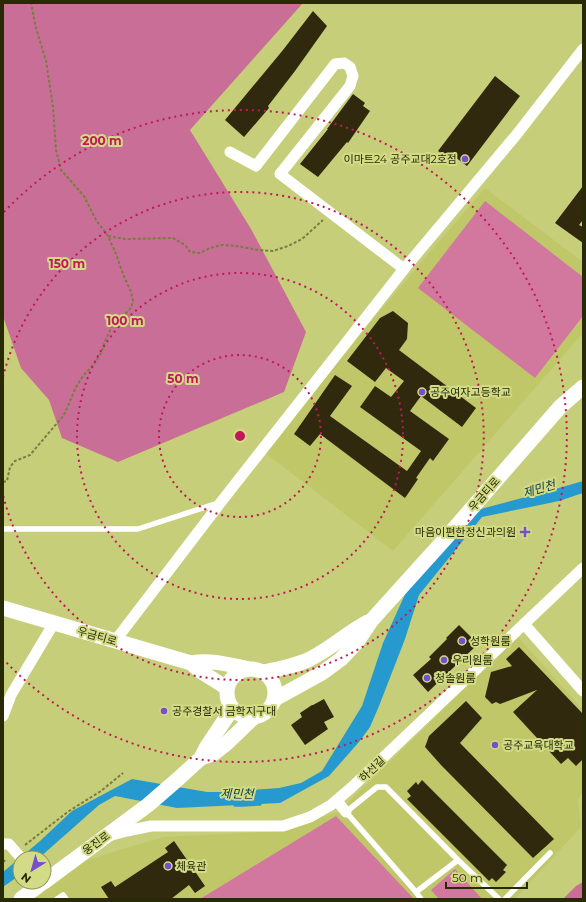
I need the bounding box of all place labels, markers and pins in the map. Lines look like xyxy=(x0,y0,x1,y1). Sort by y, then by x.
place label: 이마트24 공주교대2호점 xyxy=(344,152,457,166)
marker: 이마트24 공주교대2호점 xyxy=(460,154,470,164)
place label: 공주여자고등학교 xyxy=(430,385,511,399)
marker: 공주여자고등학교 xyxy=(417,387,427,397)
centre of rings xyxy=(233,429,247,443)
place label: 마음이편한정신과의원 xyxy=(415,525,516,539)
marker: 마음이편한정신과의원 xyxy=(519,526,531,538)
place label: 성학원룸 xyxy=(470,634,510,648)
marker: 성학원룸 xyxy=(457,636,467,646)
place label: 우리원룸 xyxy=(452,653,492,667)
marker: 우리원룸 xyxy=(439,655,449,665)
place label: 청솔원룸 xyxy=(435,671,475,685)
marker: 청솔원룸 xyxy=(422,673,432,683)
place label: 공주경찰서 금학지구대 xyxy=(172,704,276,718)
marker: 공주경찰서 금학지구대 xyxy=(159,706,169,716)
place label: 공주교육대학교 xyxy=(503,738,574,752)
marker: 공주교육대학교 xyxy=(490,740,500,750)
place label: 체육관 xyxy=(176,859,206,873)
marker: 체육관 xyxy=(163,861,173,871)

